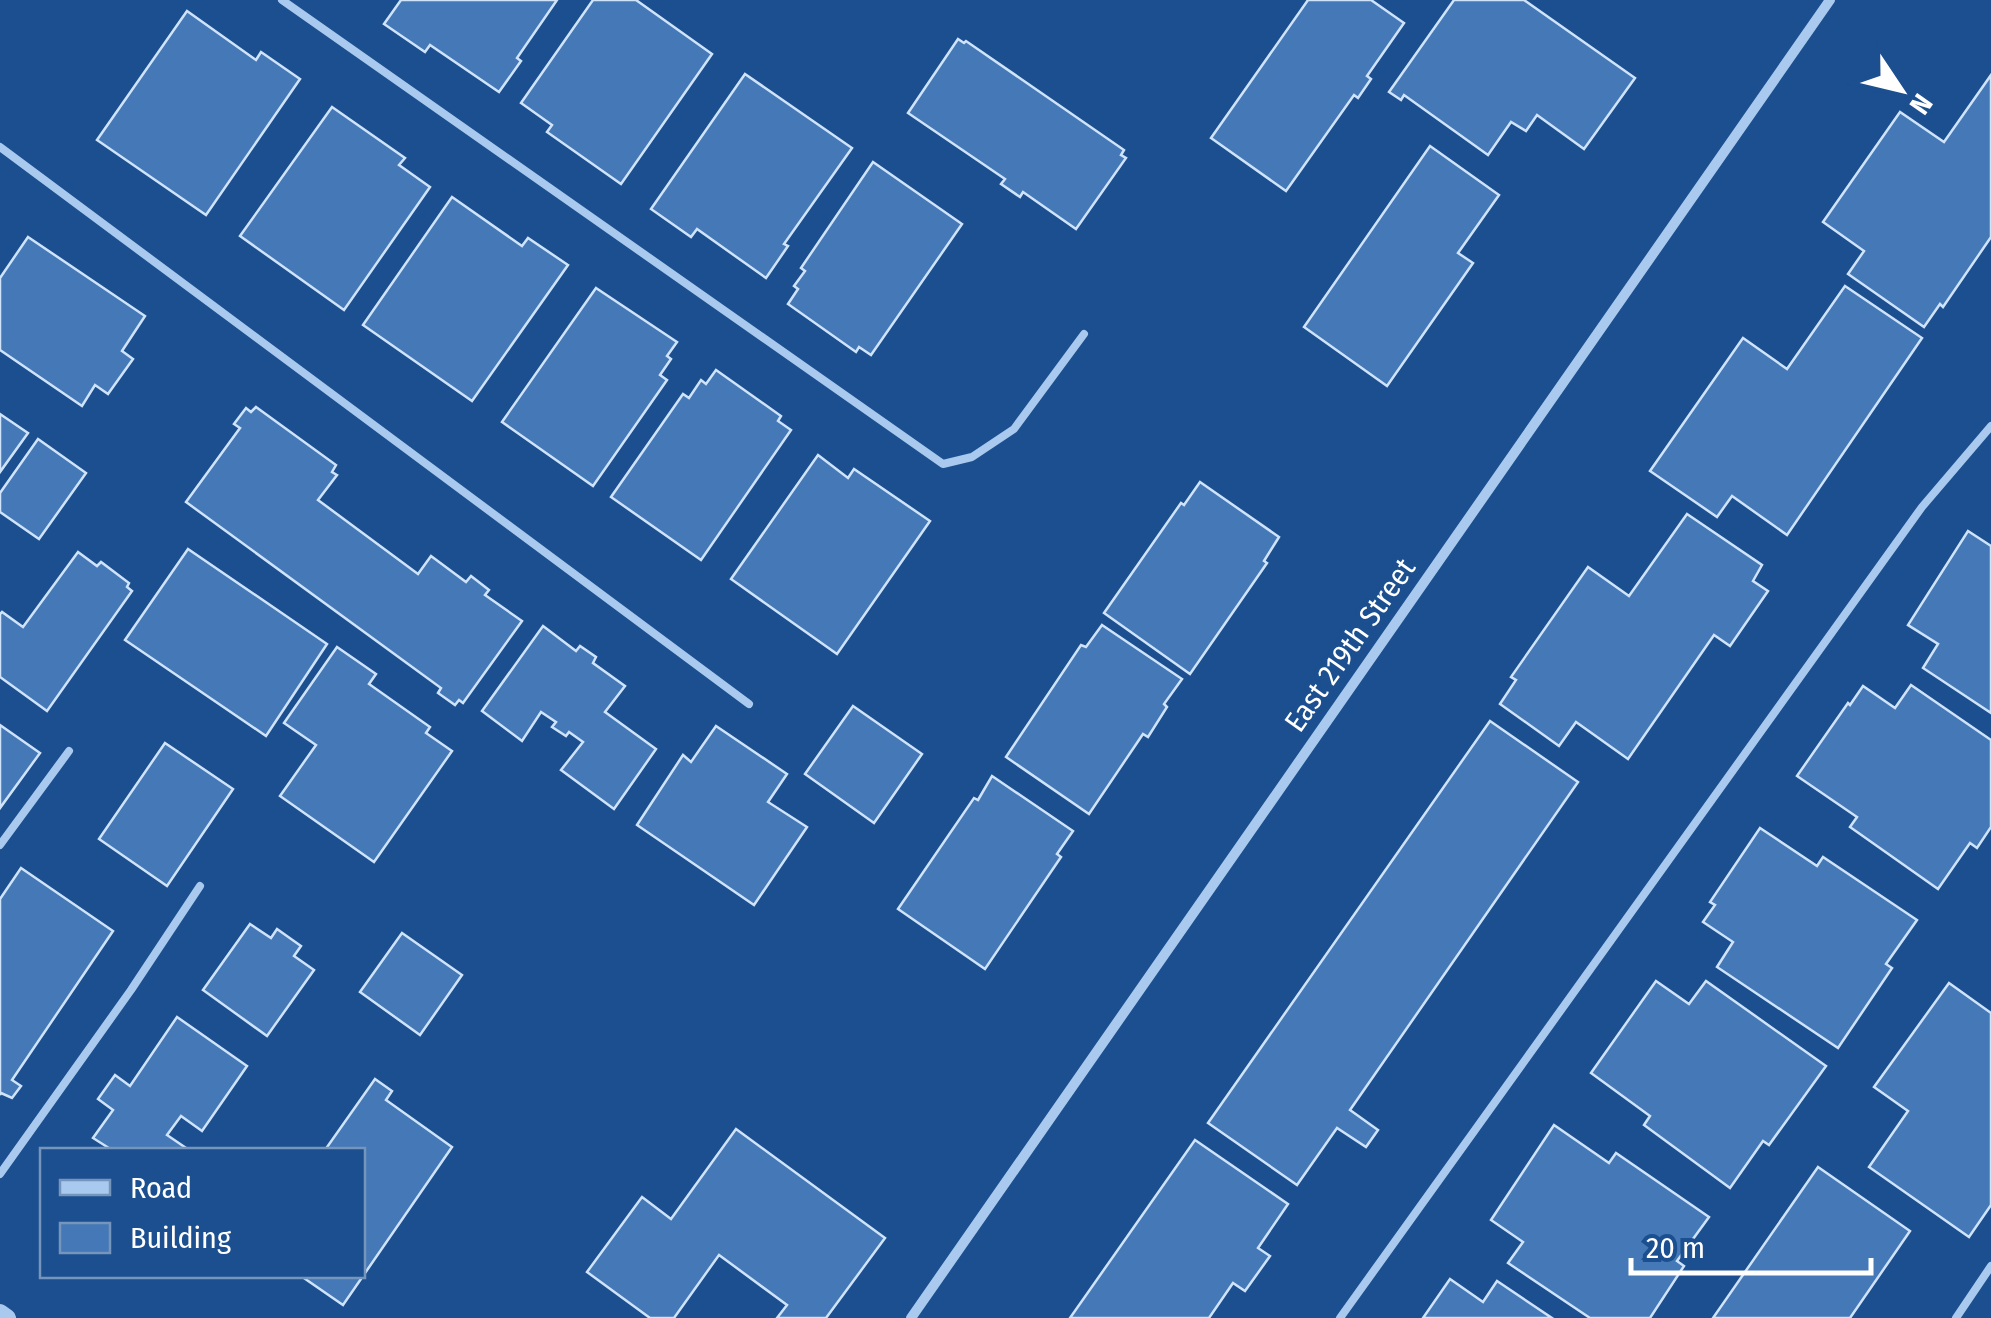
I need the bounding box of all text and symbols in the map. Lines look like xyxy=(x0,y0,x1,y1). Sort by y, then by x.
north arrow xyxy=(1851,40,1951,140)
text: N xyxy=(1903,88,1939,120)
street label: East 219th Street xyxy=(1277,551,1423,739)
legend xyxy=(40,1148,365,1278)
text: Road xyxy=(130,1170,192,1206)
scale bar xyxy=(1631,1213,1871,1275)
text: Building xyxy=(130,1220,232,1256)
text: 20 m xyxy=(1646,1230,1705,1266)

